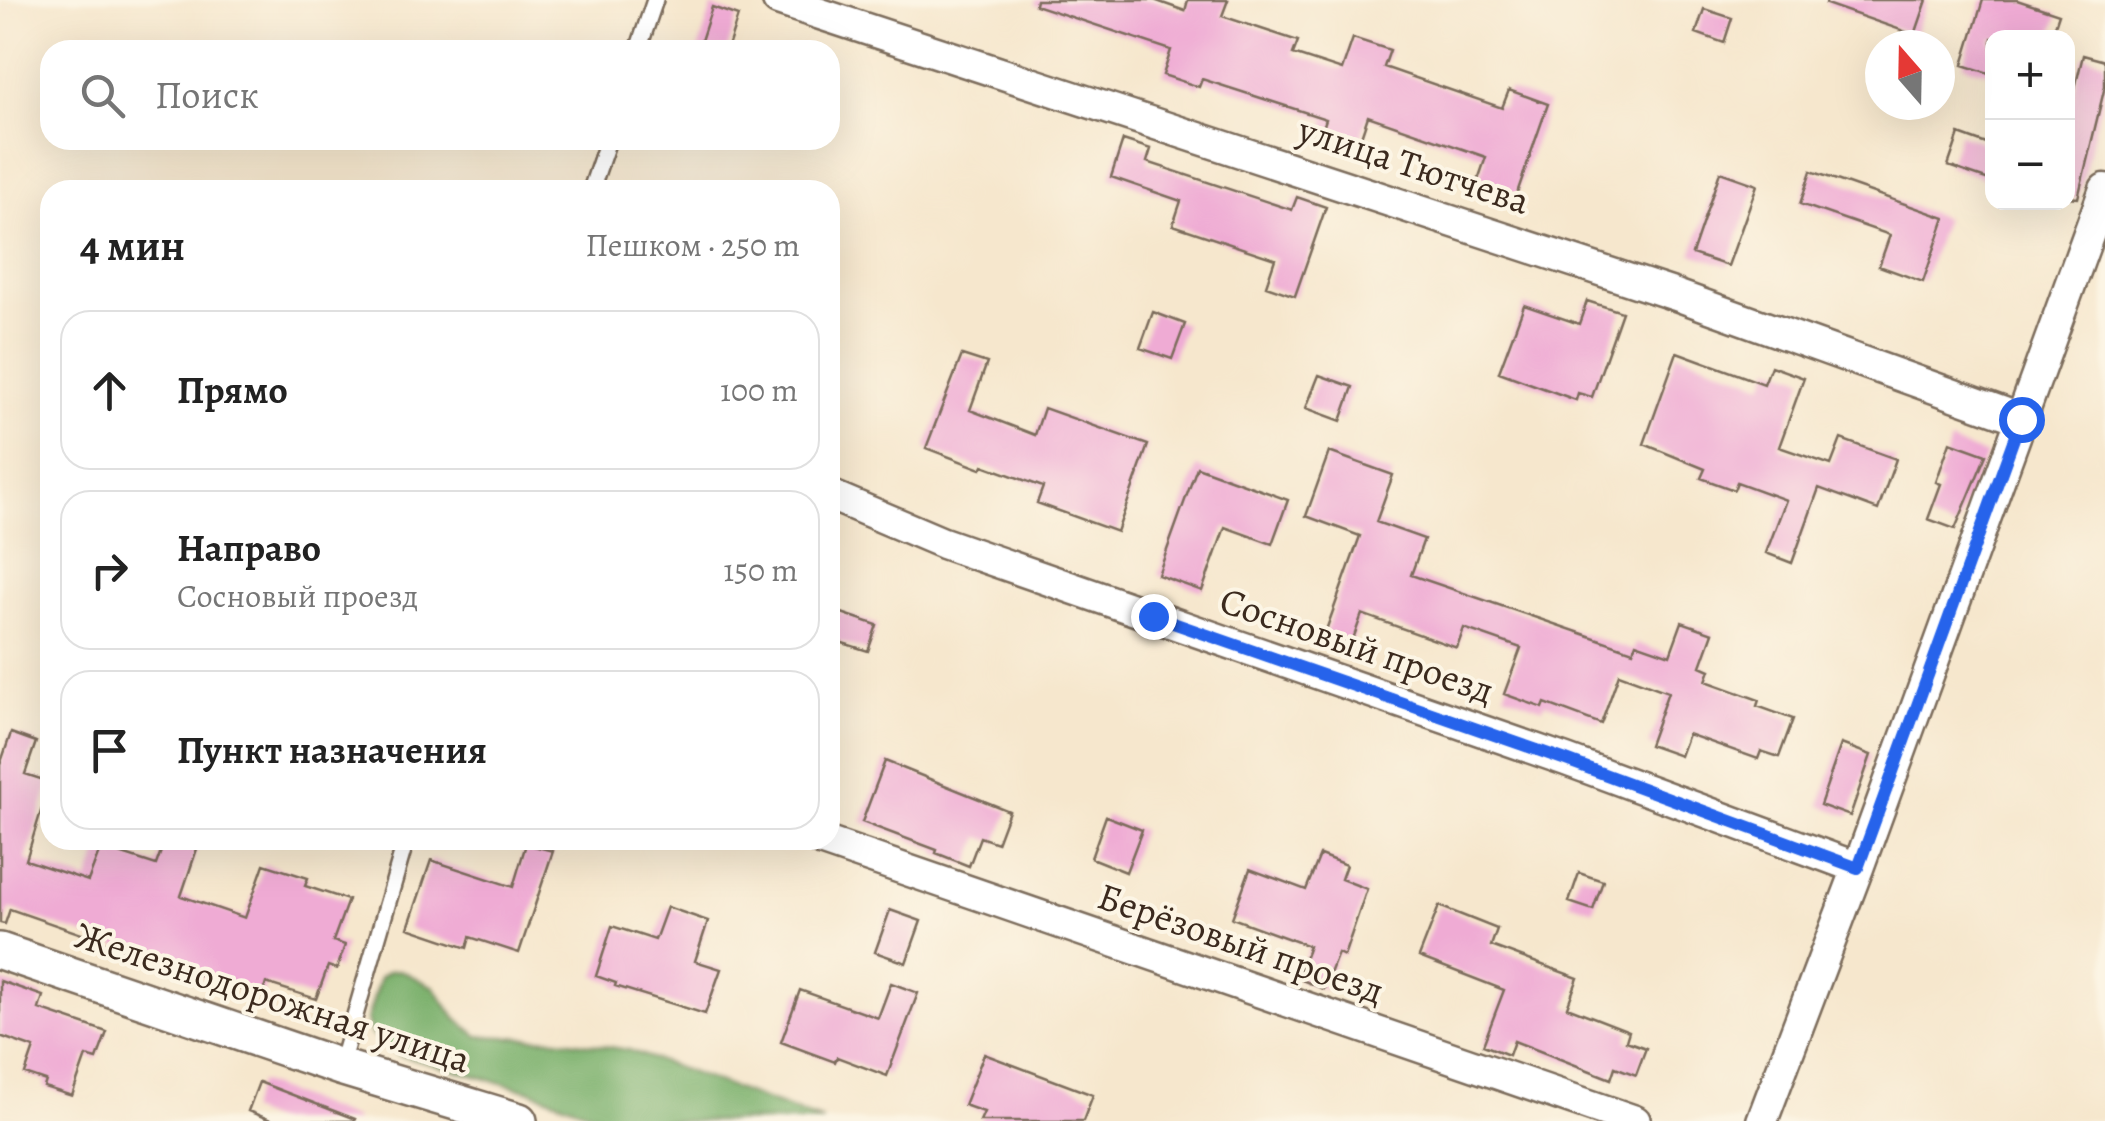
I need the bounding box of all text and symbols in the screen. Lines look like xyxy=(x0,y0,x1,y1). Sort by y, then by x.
north arrow xyxy=(1865,30,1955,120)
map controls xyxy=(1985,30,2075,210)
button: + xyxy=(1985,30,2075,120)
search box xyxy=(40,40,840,150)
icon: search xyxy=(75,68,130,123)
text: Поиск xyxy=(155,69,259,121)
street label: улица Тютчева xyxy=(1291,103,1537,227)
button: − xyxy=(1985,120,2075,210)
text: 4 мин xyxy=(80,217,185,274)
text: Пешком · 250 m xyxy=(586,223,800,267)
icon: ahead xyxy=(82,363,137,418)
text: Прямо xyxy=(177,364,288,416)
text: 100 m xyxy=(720,368,798,412)
route start xyxy=(1999,397,2045,443)
text: Направо xyxy=(177,522,321,574)
icon: right xyxy=(82,543,137,598)
text: 150 m xyxy=(723,548,798,592)
text: Сосновый проезд xyxy=(177,574,418,618)
street label: Сосновый проезд xyxy=(1213,574,1501,716)
route end xyxy=(1131,594,1177,640)
icon: arrive xyxy=(82,723,137,778)
text: Пункт назначения xyxy=(177,724,487,776)
street label: Берёзовый проезд xyxy=(1091,870,1391,1016)
street label: Железнодорожная улица xyxy=(69,909,477,1086)

